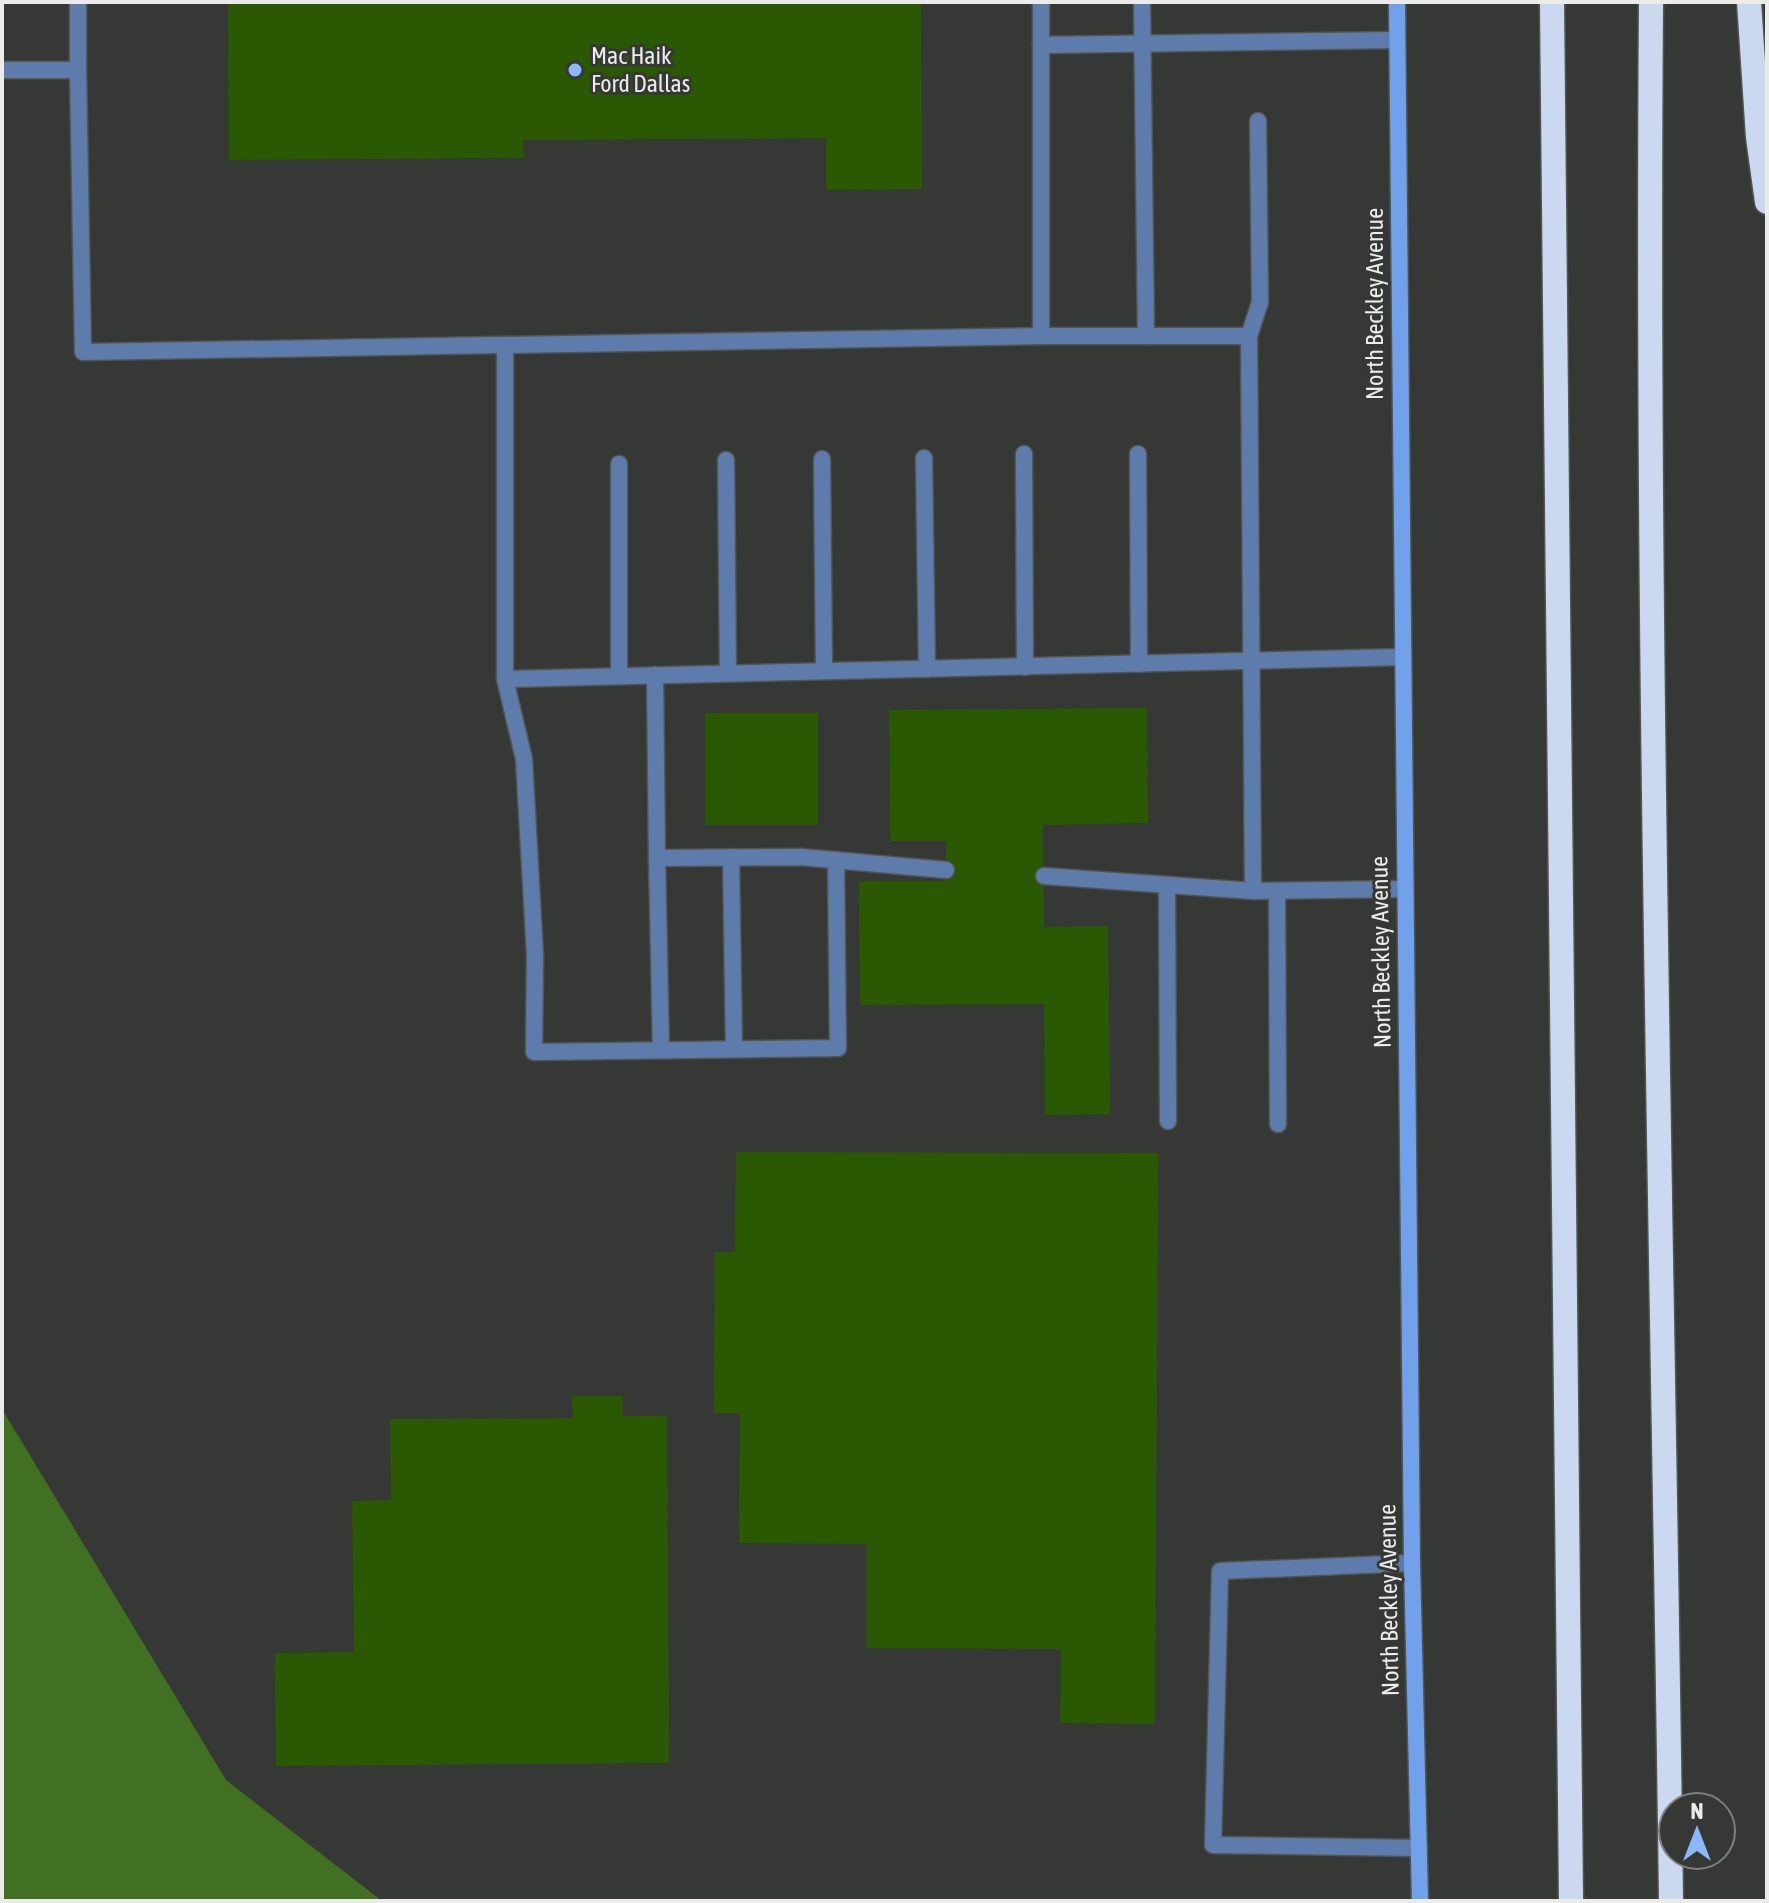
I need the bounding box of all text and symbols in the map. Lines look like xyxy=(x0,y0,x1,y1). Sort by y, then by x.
place label: Mac Haik Ford Dallas xyxy=(591,42,690,97)
marker: Mac Haik Ford Dallas xyxy=(566,61,584,79)
street label: North Beckley Avenue xyxy=(1361,208,1388,400)
street label: North Beckley Avenue xyxy=(1365,856,1396,1048)
street label: North Beckley Avenue xyxy=(1373,1504,1404,1696)
north arrow xyxy=(1657,1791,1737,1871)
text: N xyxy=(1691,1798,1703,1824)

